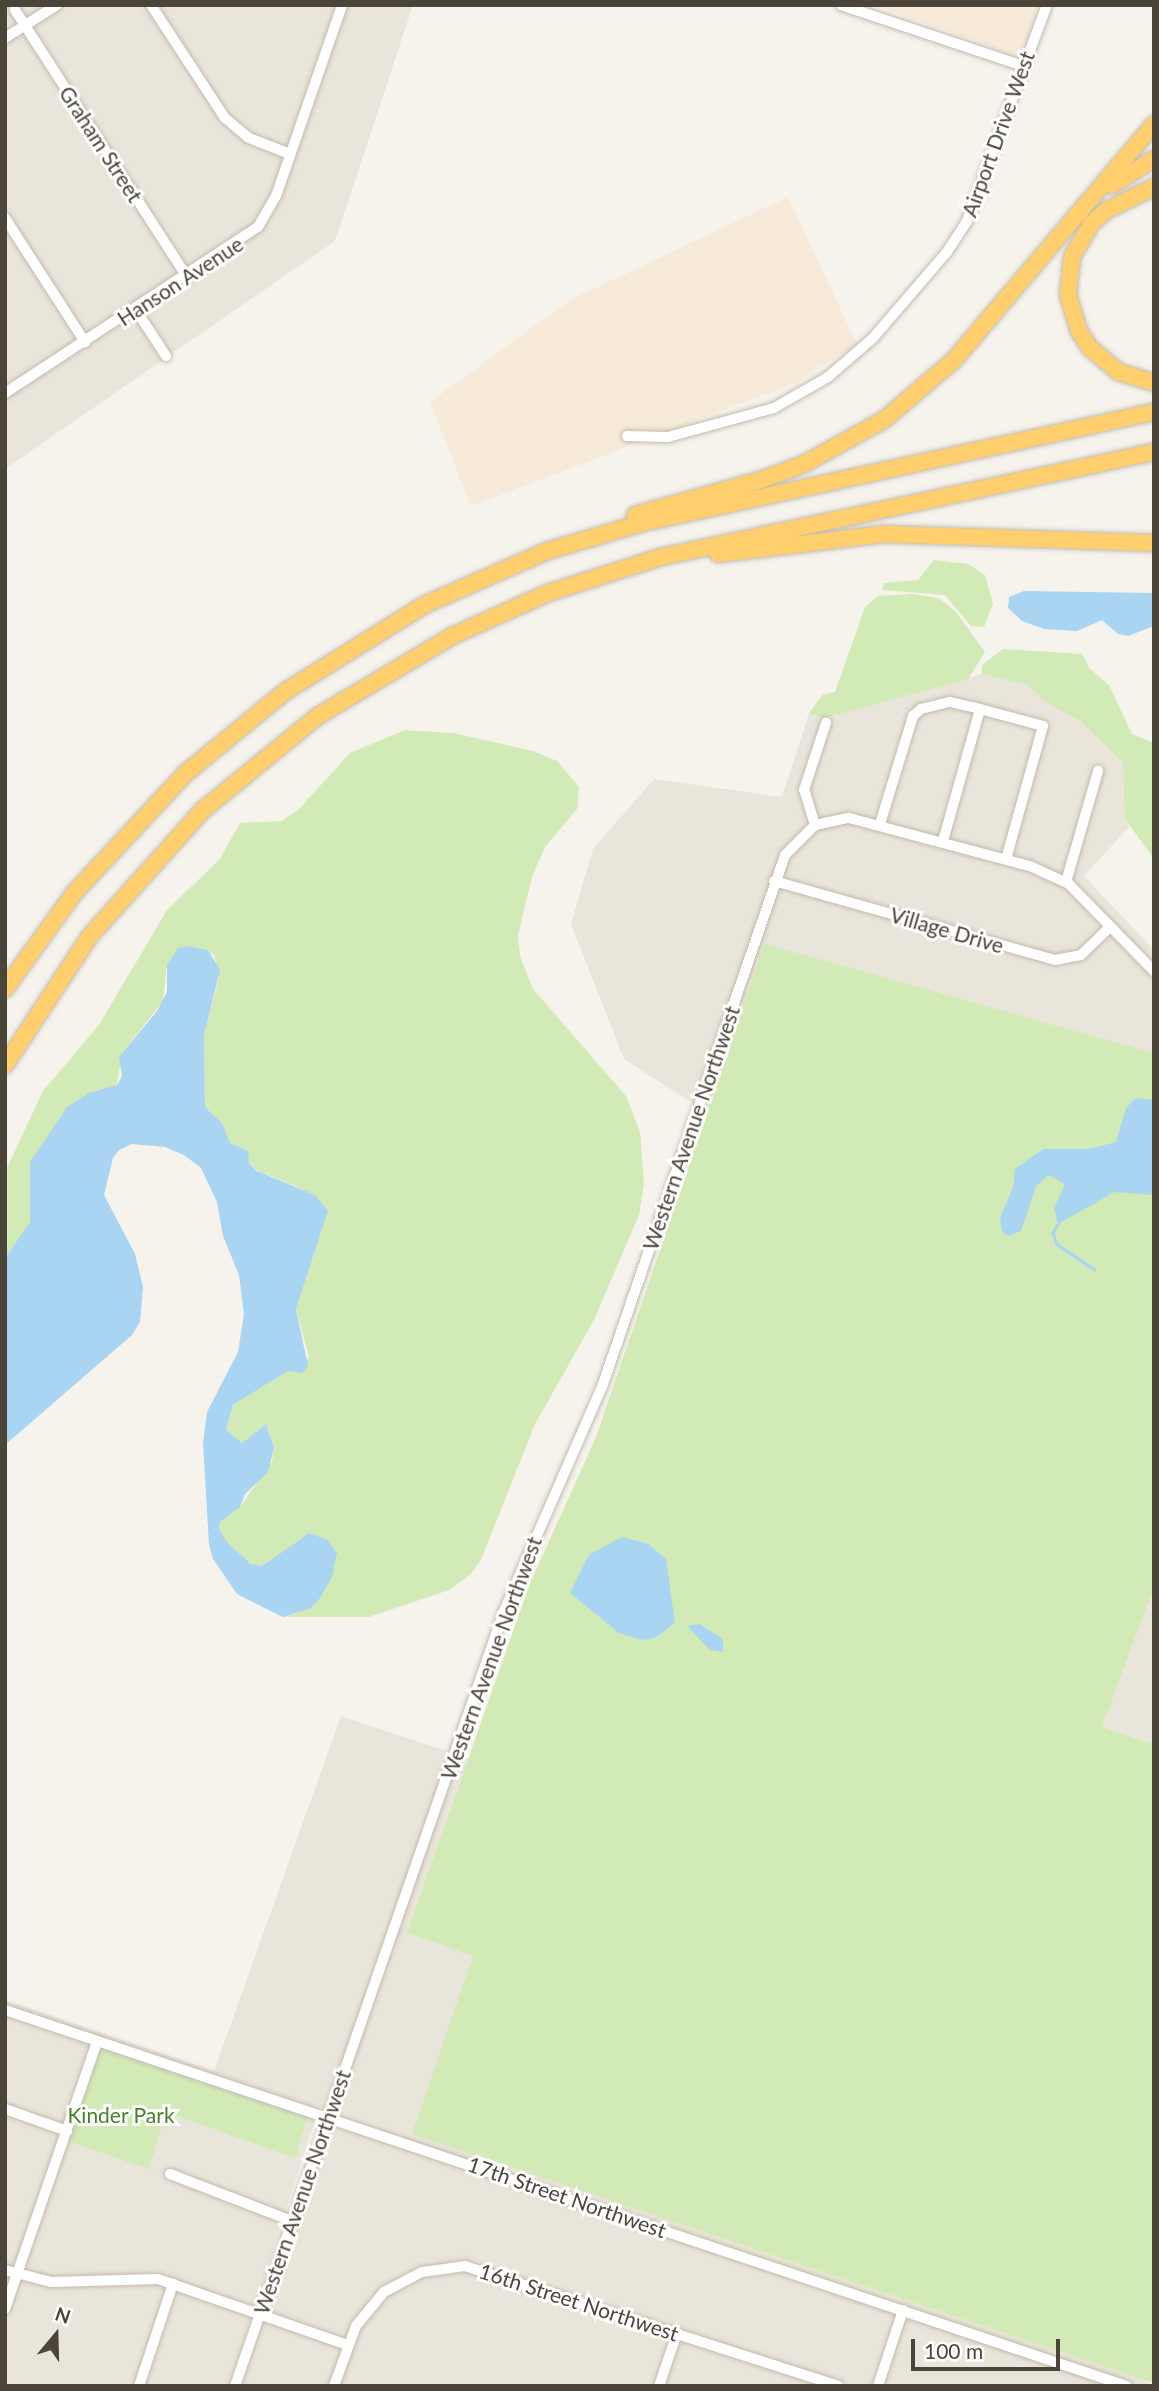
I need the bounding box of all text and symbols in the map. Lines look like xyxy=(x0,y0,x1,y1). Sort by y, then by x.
street label: Airport Drive West xyxy=(956,48,1040,220)
street label: Graham Street xyxy=(54,81,148,207)
street label: Hanson Avenue xyxy=(112,231,248,331)
street label: Village Drive xyxy=(887,902,1007,958)
street label: Western Avenue Northwest xyxy=(637,1002,745,1254)
street label: Western Avenue Northwest xyxy=(435,1533,547,1783)
street label: Western Avenue Northwest xyxy=(248,2066,356,2318)
park label: Kinder Park xyxy=(67,2102,175,2128)
street label: 17th Street Northwest xyxy=(464,2151,670,2243)
street label: 16th Street Northwest xyxy=(476,2258,682,2346)
north arrow xyxy=(21,2300,91,2370)
text: N xyxy=(52,2301,74,2328)
scale bar xyxy=(914,2324,1063,2368)
text: 100 m xyxy=(924,2338,983,2363)

